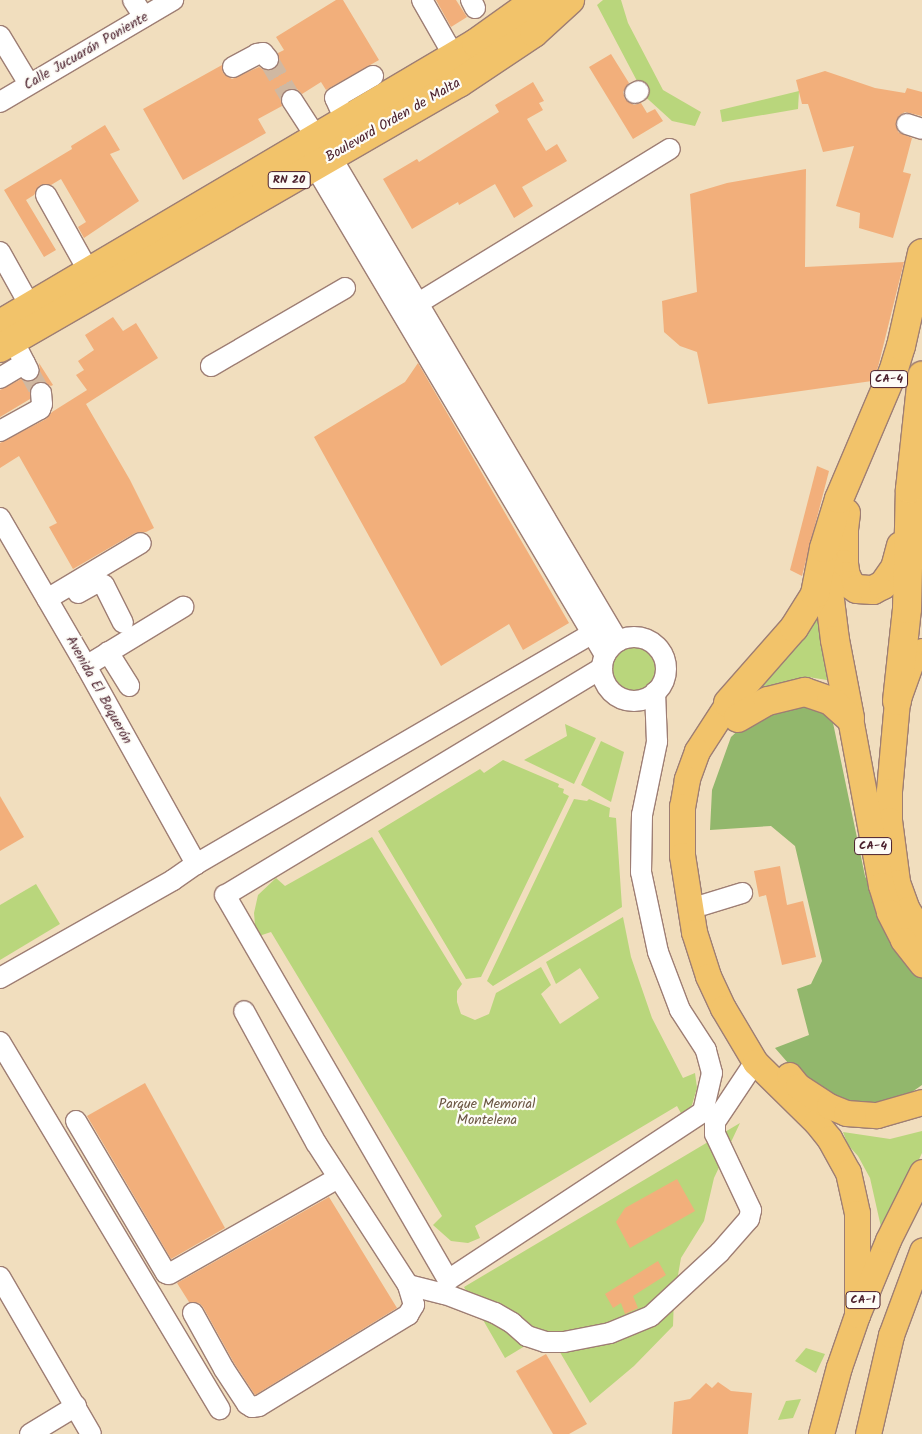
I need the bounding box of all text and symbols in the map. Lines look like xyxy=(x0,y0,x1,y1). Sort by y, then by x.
street label: Calle Jucuarán Poniente xyxy=(21,8,151,94)
street label: Boulevard Orden de Malta xyxy=(323,74,463,166)
road number: RN 20 xyxy=(266,170,312,190)
road number: CA-4 xyxy=(869,369,909,388)
street label: Avenida El Boquerón xyxy=(62,633,136,747)
road number: CA-4 xyxy=(853,836,893,856)
park label: Parque Memorial Montelena xyxy=(439,1096,535,1128)
road number: CA-1 xyxy=(846,1290,880,1310)

